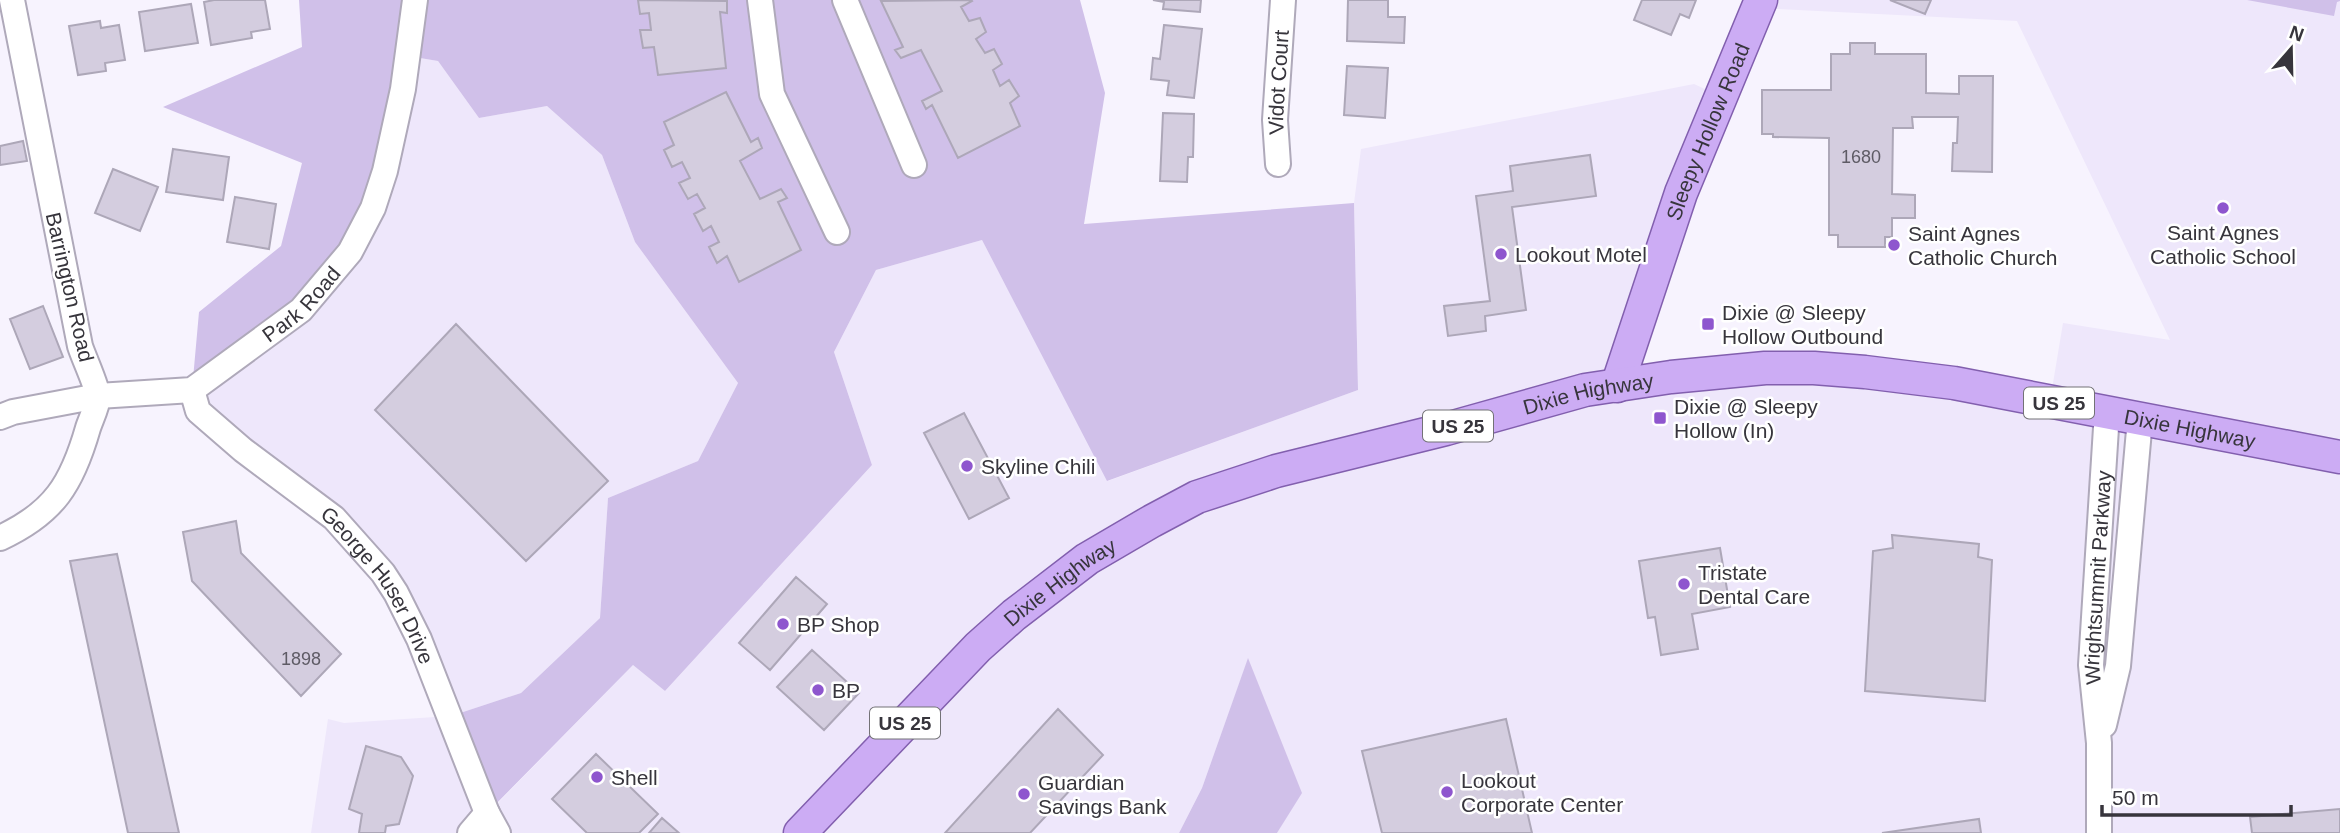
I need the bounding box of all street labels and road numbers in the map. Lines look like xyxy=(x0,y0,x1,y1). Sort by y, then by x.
street label: Vidot Court xyxy=(1263,29,1292,135)
street label: Sleepy Hollow Road xyxy=(1661,40,1753,223)
street label: Barrington Road xyxy=(42,210,98,364)
street label: Park Road xyxy=(258,261,345,346)
street label: Dixie Highway xyxy=(1520,368,1655,418)
road number: US 25 xyxy=(2024,388,2094,418)
street label: Dixie Highway xyxy=(2122,404,2258,452)
road number: US 25 xyxy=(1423,410,1493,442)
street label: Wrightsummit Parkway xyxy=(2080,469,2115,686)
street label: George Huser Drive xyxy=(317,501,439,667)
street label: Dixie Highway xyxy=(999,533,1120,630)
road number: US 25 xyxy=(870,708,940,738)

